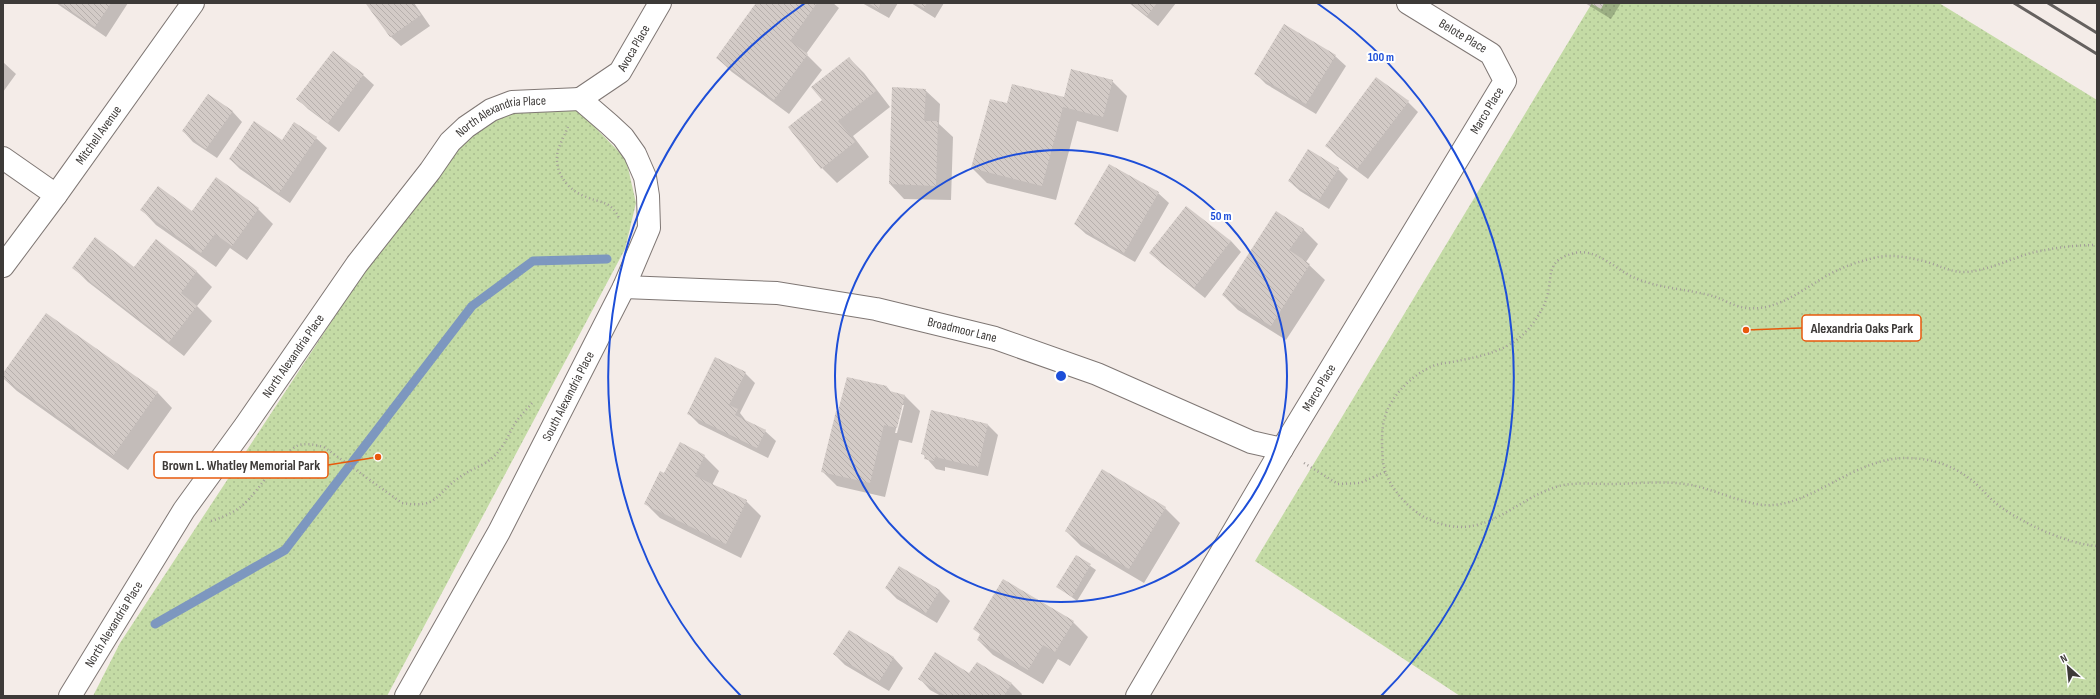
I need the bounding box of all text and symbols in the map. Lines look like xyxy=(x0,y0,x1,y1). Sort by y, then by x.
street label: Belote Place xyxy=(1436,15,1490,57)
street label: Avoca Place xyxy=(614,22,654,75)
text: 100 m xyxy=(1368,50,1394,65)
street label: Marco Place xyxy=(1467,84,1507,137)
street label: North Alexandria Place xyxy=(452,93,546,141)
street label: Mitchell Avenue xyxy=(72,103,125,168)
text: 50 m xyxy=(1211,209,1231,224)
street label: North Alexandria Place xyxy=(259,311,328,401)
street label: Broadmoor Lane xyxy=(926,314,998,346)
callout: Alexandria Oaks Park xyxy=(1802,315,1921,341)
text: Alexandria Oaks Park xyxy=(1810,320,1913,337)
street label: South Alexandria Place xyxy=(539,349,598,444)
street label: Marco Place xyxy=(1299,361,1339,414)
centre of rings xyxy=(1054,369,1068,383)
callout: Brown L. Whatley Memorial Park xyxy=(154,452,328,478)
text: Brown L. Whatley Memorial Park xyxy=(162,457,320,474)
street label: North Alexandria Place xyxy=(81,578,146,670)
north arrow xyxy=(2048,647,2088,687)
text: N xyxy=(2058,651,2069,666)

